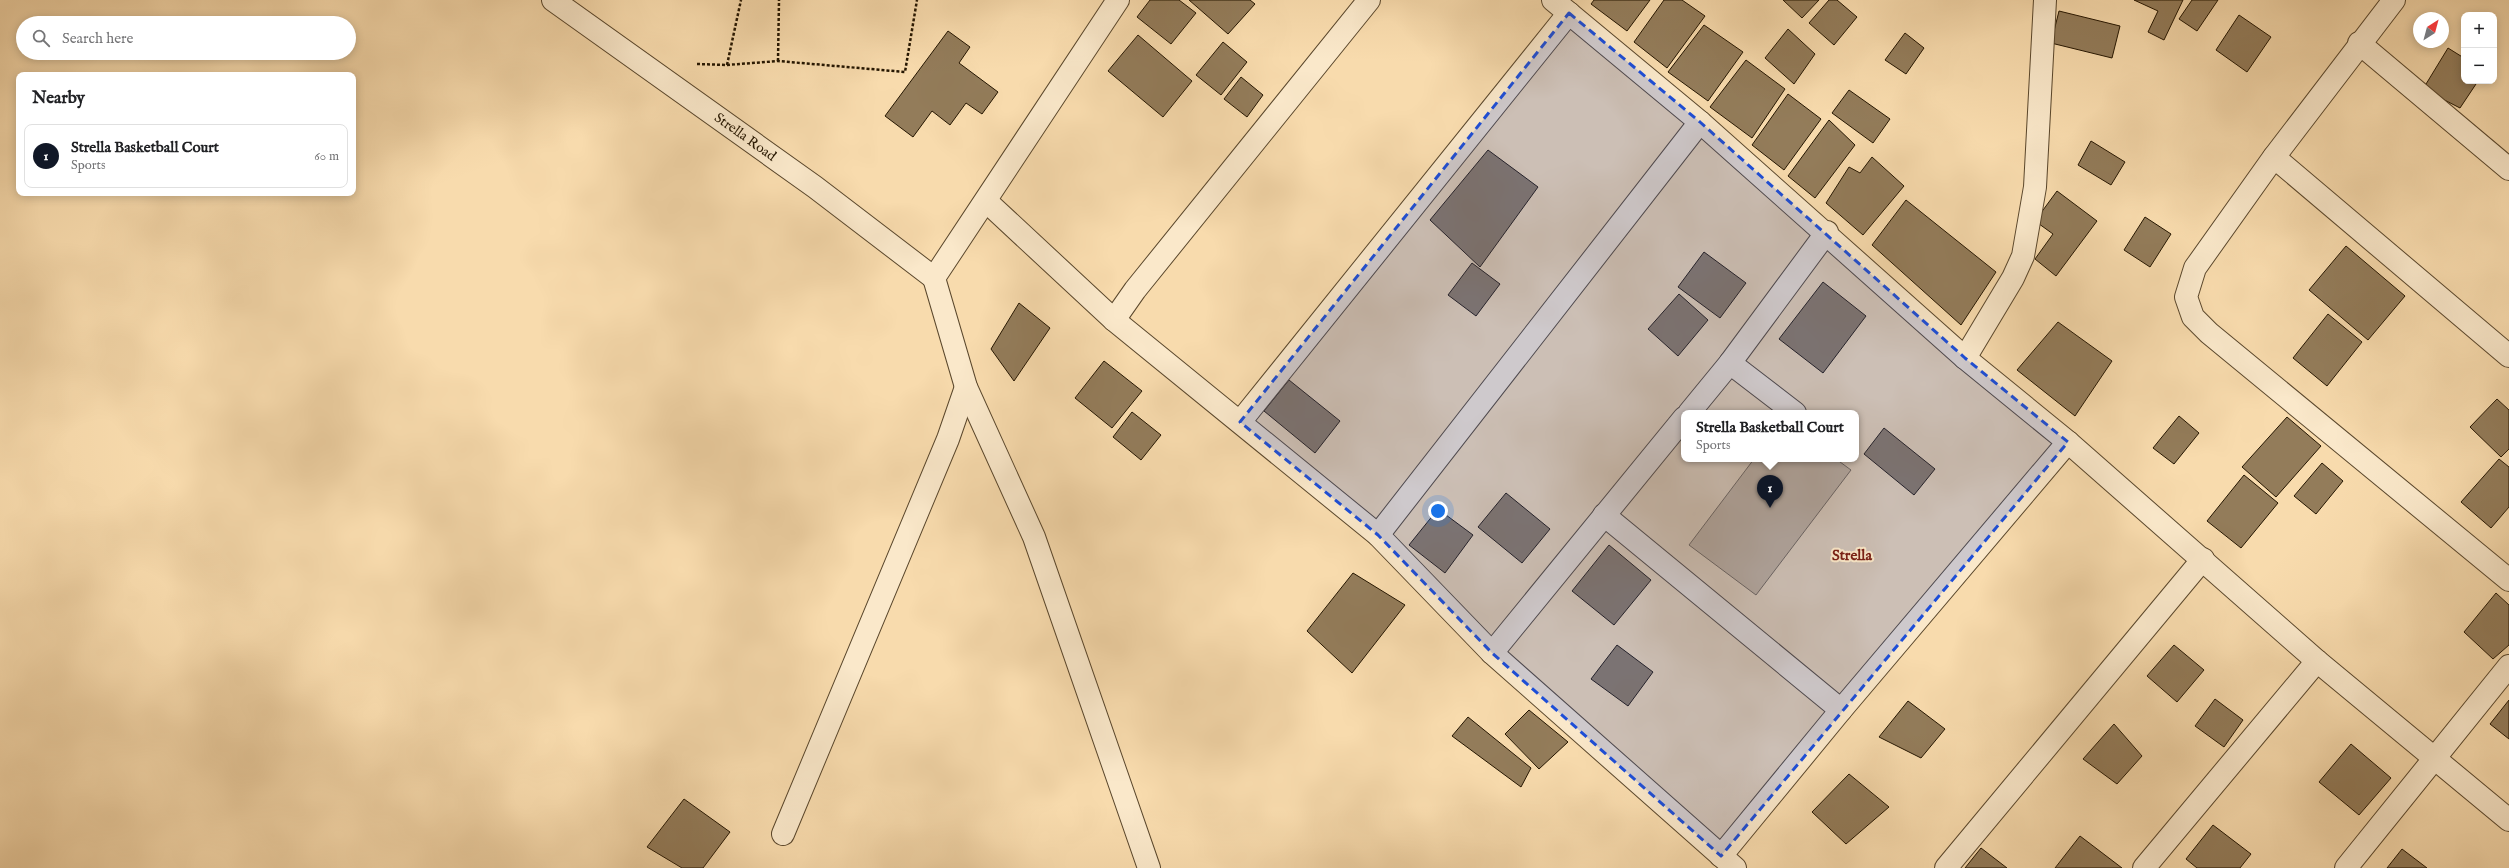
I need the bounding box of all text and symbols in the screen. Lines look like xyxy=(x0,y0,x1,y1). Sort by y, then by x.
north arrow xyxy=(2413,12,2449,48)
map controls xyxy=(2461,12,2497,84)
button: + xyxy=(2461,12,2497,48)
search box xyxy=(16,16,356,60)
icon: search xyxy=(30,27,52,49)
text: Search here xyxy=(62,29,133,48)
button: − xyxy=(2461,48,2497,84)
text: Nearby xyxy=(32,88,85,109)
street label: Strella Road xyxy=(711,109,780,166)
text: Strella Basketball Court xyxy=(71,138,219,157)
text: 1 xyxy=(44,148,48,165)
text: 60 m xyxy=(314,148,339,165)
text: Sports xyxy=(71,157,106,174)
popup xyxy=(1681,410,1859,462)
text: Strella Basketball Court xyxy=(1696,418,1844,437)
text: Sports xyxy=(1696,437,1730,454)
pin: 1 xyxy=(1757,475,1783,508)
your location xyxy=(1428,501,1448,521)
district label: Strella xyxy=(1832,546,1872,565)

